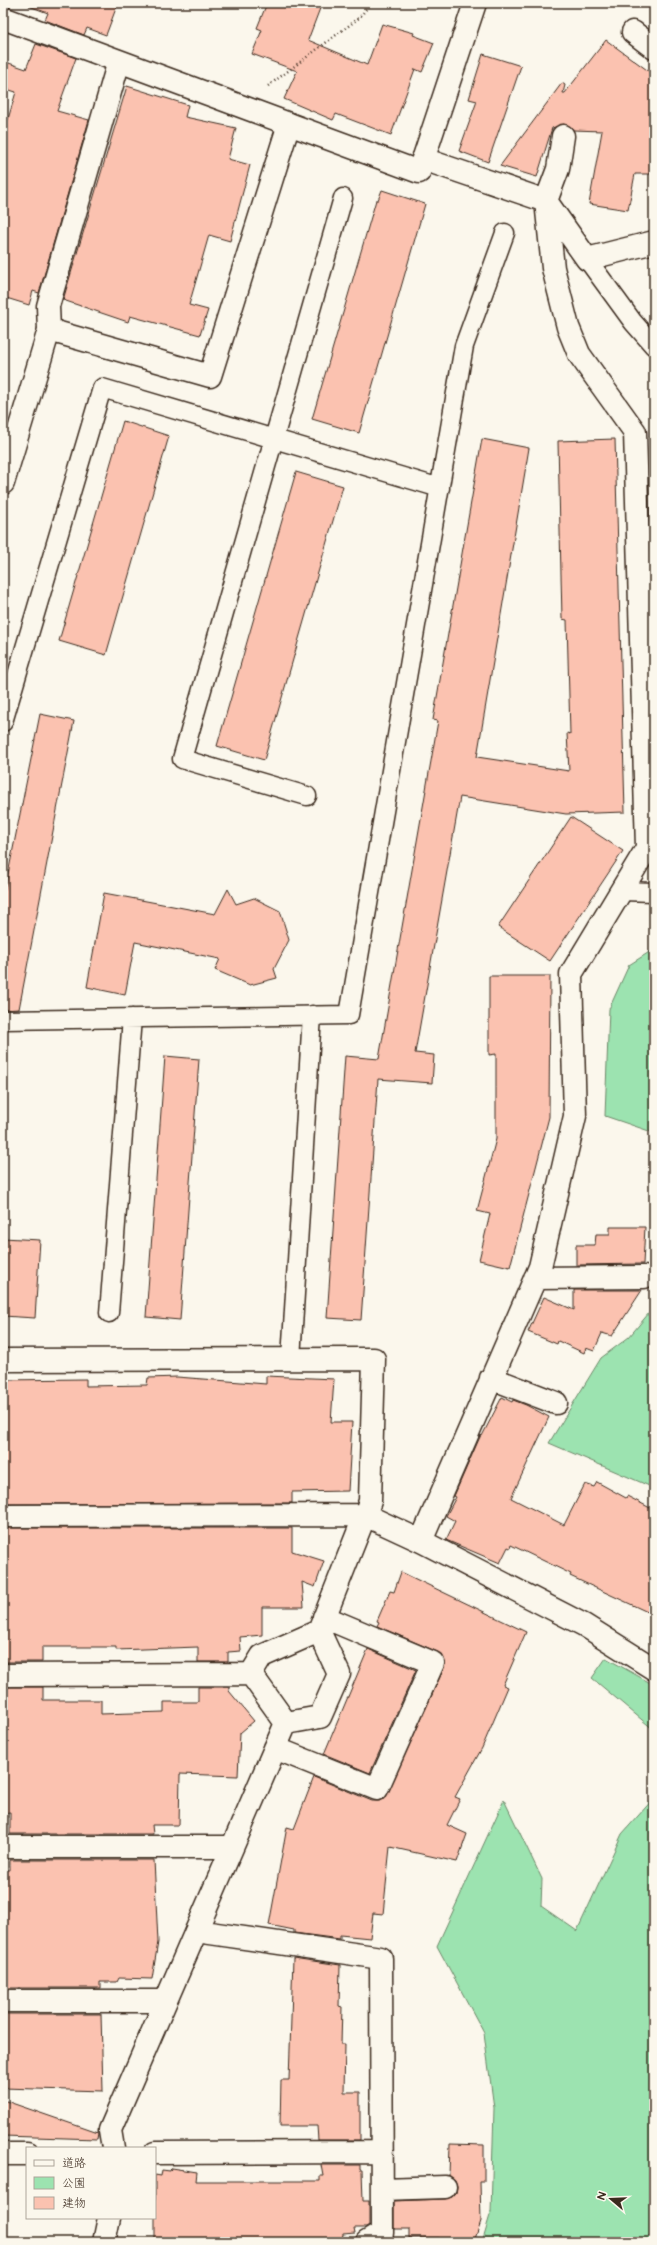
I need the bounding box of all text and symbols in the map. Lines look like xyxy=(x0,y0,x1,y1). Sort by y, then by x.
legend xyxy=(26,2147,156,2219)
text: 道路 xyxy=(62,2156,86,2171)
text: 公園 xyxy=(62,2176,86,2191)
north arrow xyxy=(591,2179,631,2219)
text: N xyxy=(595,2190,610,2202)
text: 建物 xyxy=(62,2196,86,2211)

